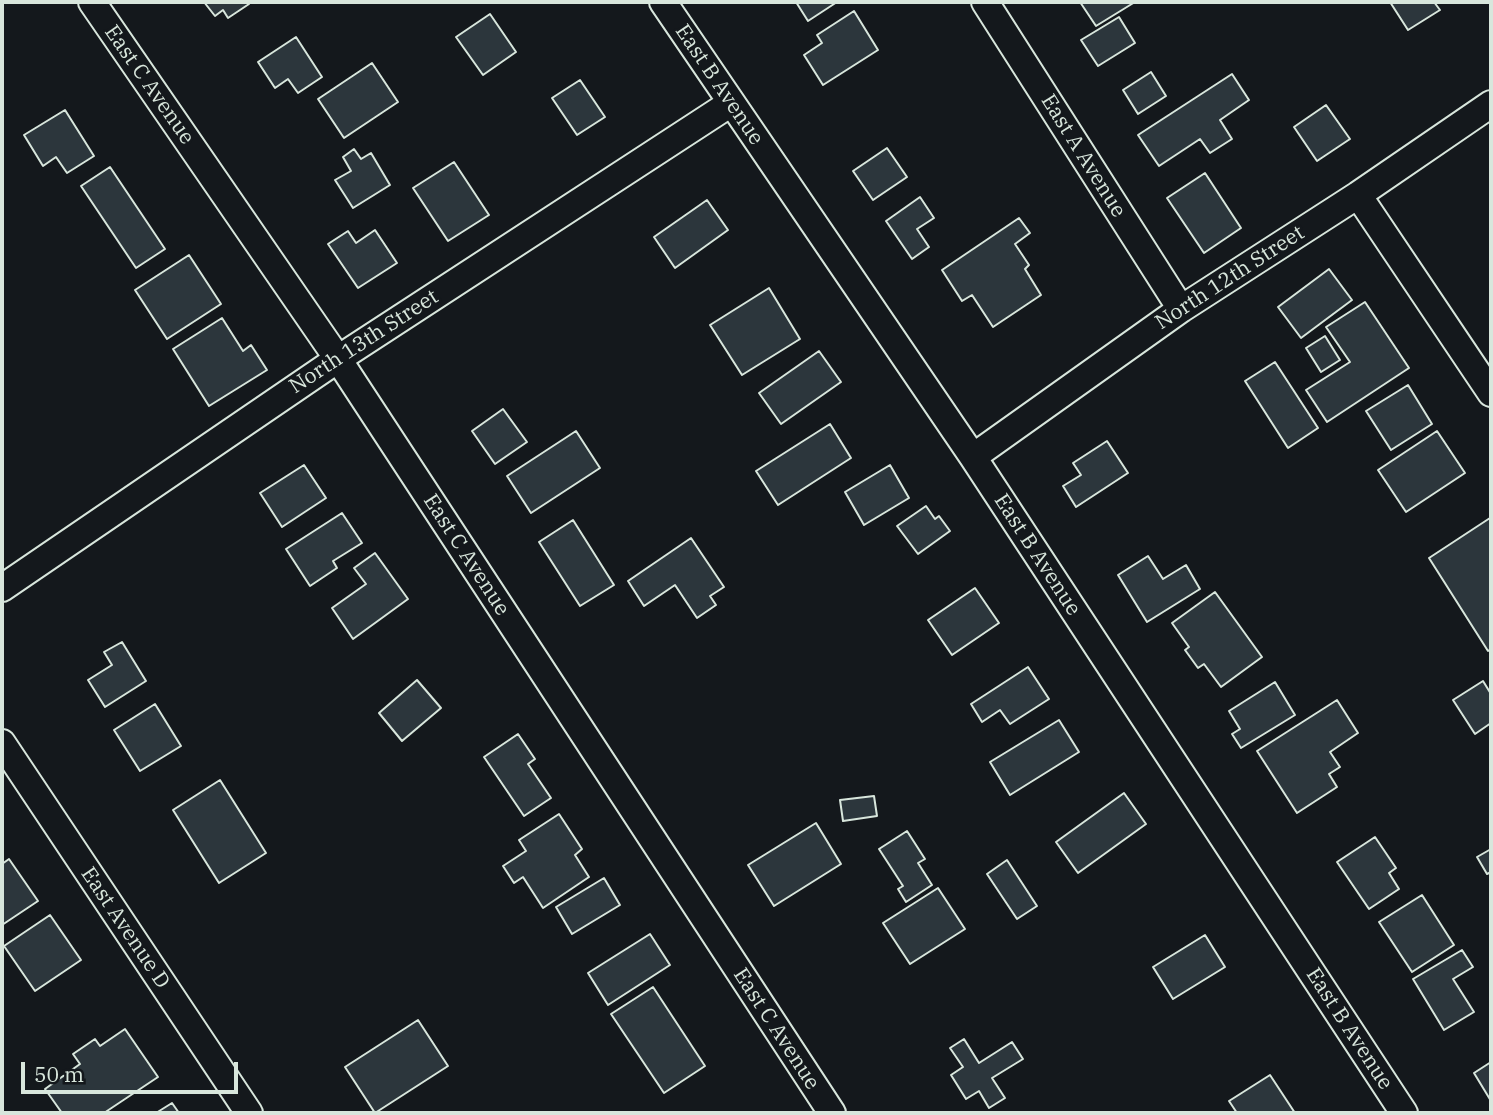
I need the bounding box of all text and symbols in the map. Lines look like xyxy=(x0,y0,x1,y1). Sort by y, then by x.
street label: East B Avenue xyxy=(669,20,769,150)
street label: East C Avenue xyxy=(99,21,199,149)
street label: East A Avenue xyxy=(1035,90,1131,222)
street label: North 12th Street xyxy=(1151,220,1309,336)
street label: North 13th Street xyxy=(285,284,443,400)
street label: East B Avenue xyxy=(988,489,1086,621)
street label: East C Avenue xyxy=(417,490,515,620)
street label: East Avenue D xyxy=(75,863,175,993)
street label: East B Avenue xyxy=(1300,963,1398,1095)
street label: East C Avenue xyxy=(727,964,825,1094)
scale bar xyxy=(24,1048,242,1092)
text: 50 m xyxy=(34,1060,84,1088)

